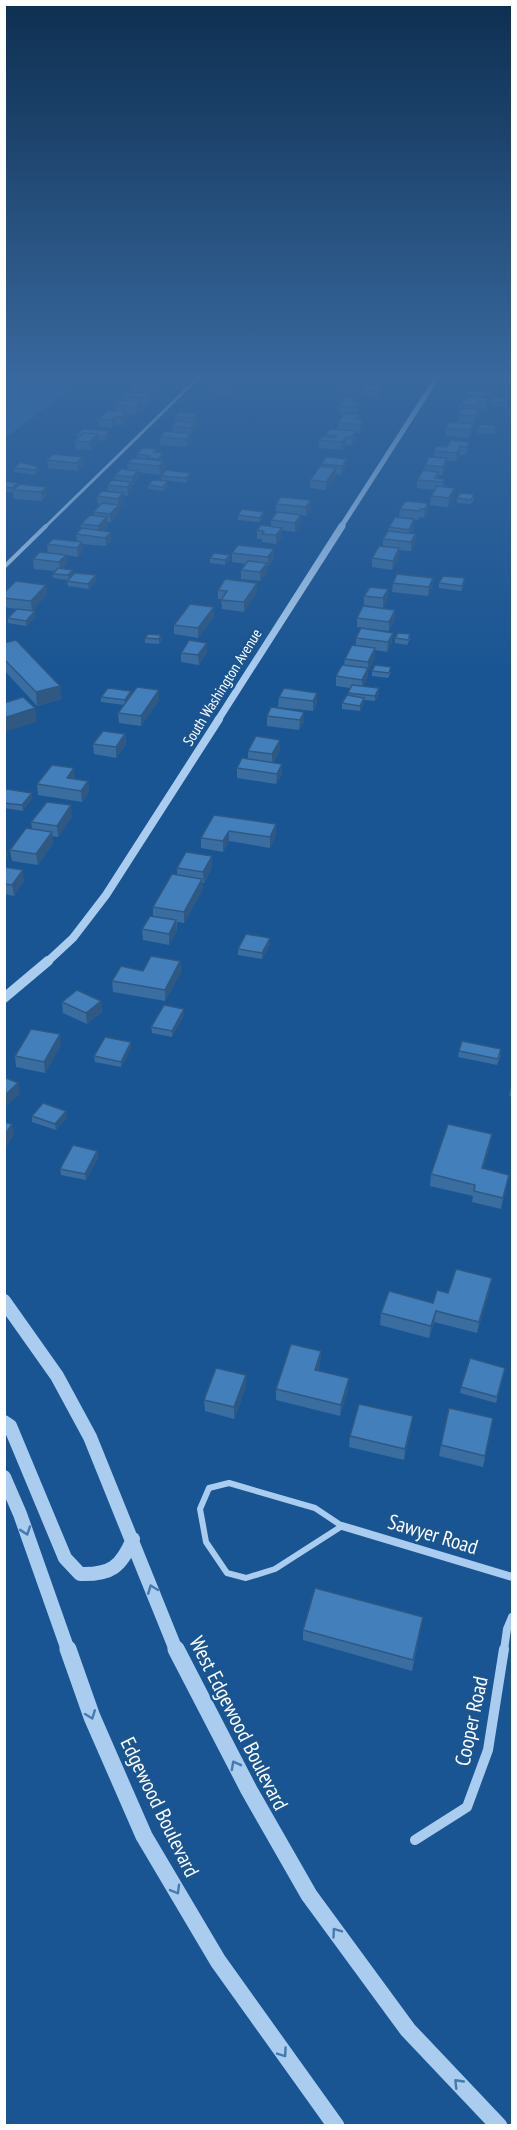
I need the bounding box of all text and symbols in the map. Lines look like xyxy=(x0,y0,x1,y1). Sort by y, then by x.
street label: South Washington Avenue xyxy=(178,625,266,749)
street label: Sawyer Road xyxy=(385,1508,481,1560)
one-way arrow xyxy=(19,1526,32,1536)
one-way arrow xyxy=(147,1584,160,1595)
street label: West Edgewood Boulevard xyxy=(183,1632,295,1814)
street label: Cooper Road xyxy=(448,1674,494,1768)
one-way arrow xyxy=(84,1710,97,1720)
street label: Edgewood Boulevard xyxy=(114,1733,206,1881)
one-way arrow xyxy=(231,1760,243,1771)
one-way arrow xyxy=(169,1884,181,1894)
one-way arrow xyxy=(332,1927,343,1938)
one-way arrow xyxy=(276,2047,287,2058)
one-way arrow xyxy=(455,2079,466,2090)

